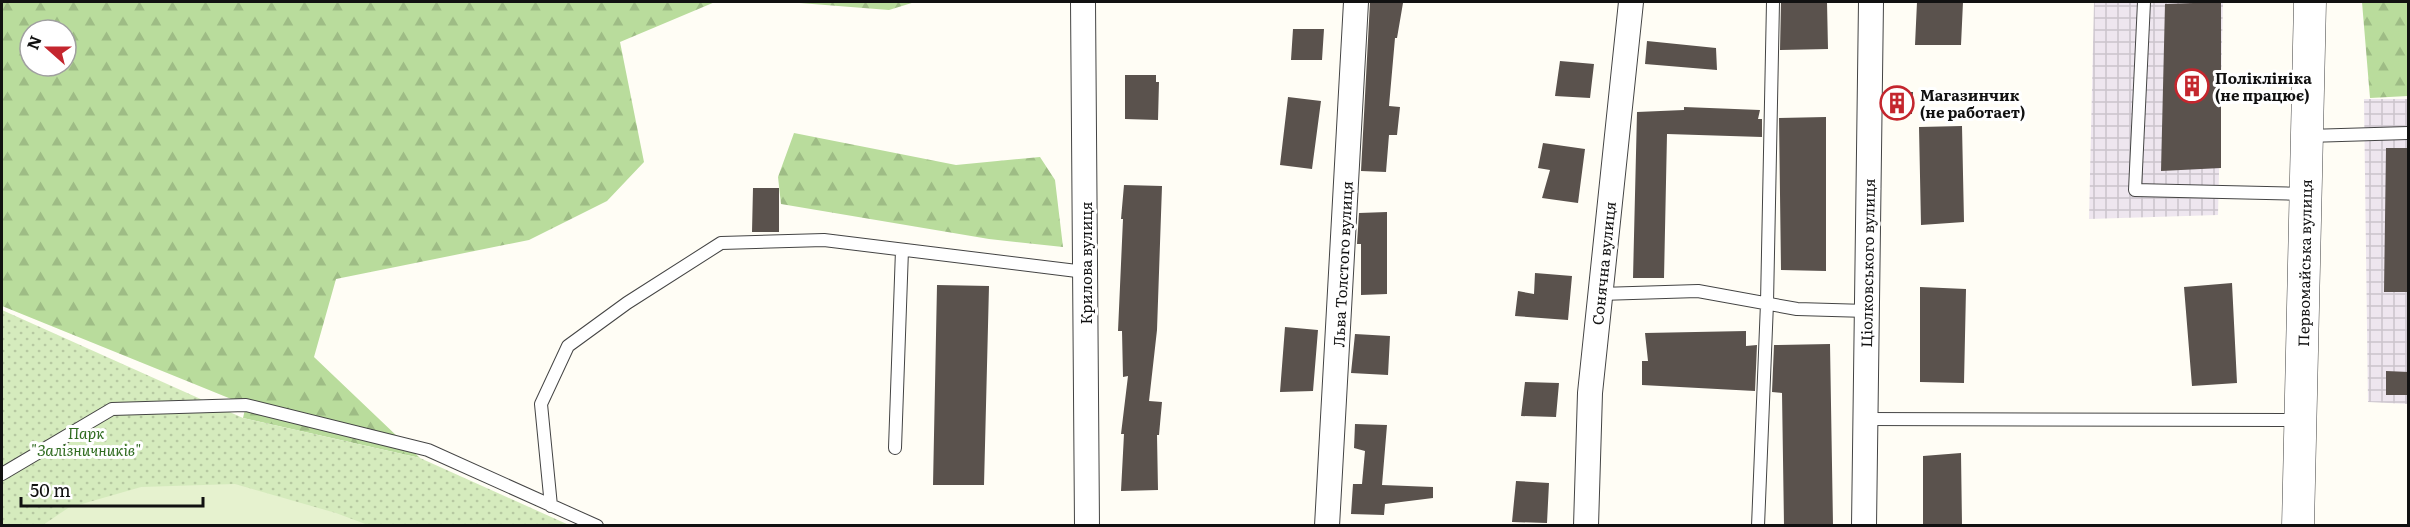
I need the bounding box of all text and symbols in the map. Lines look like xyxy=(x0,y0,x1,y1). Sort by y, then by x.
north arrow xyxy=(18,18,78,78)
text: N xyxy=(19,32,47,53)
place label: Поліклініка (не працює) xyxy=(2215,66,2312,106)
building icon: Поліклініка (не працює) xyxy=(2174,68,2210,104)
place label: Магазинчик (не работает) xyxy=(1920,83,2025,123)
building icon: Магазинчик (не работает) xyxy=(1879,85,1915,121)
street label: Ціолковського вулиця xyxy=(1854,178,1880,348)
street label: Первомайська вулиця xyxy=(2291,179,2317,347)
street label: Льва Толстого вулиця xyxy=(1326,180,1358,348)
street label: Сонячна вулиця xyxy=(1585,200,1621,326)
street label: Крилова вулиця xyxy=(1074,201,1097,325)
park label: Парк "Залізничників" xyxy=(31,421,141,461)
scale bar xyxy=(21,470,202,508)
text: 50 m xyxy=(30,476,71,503)

